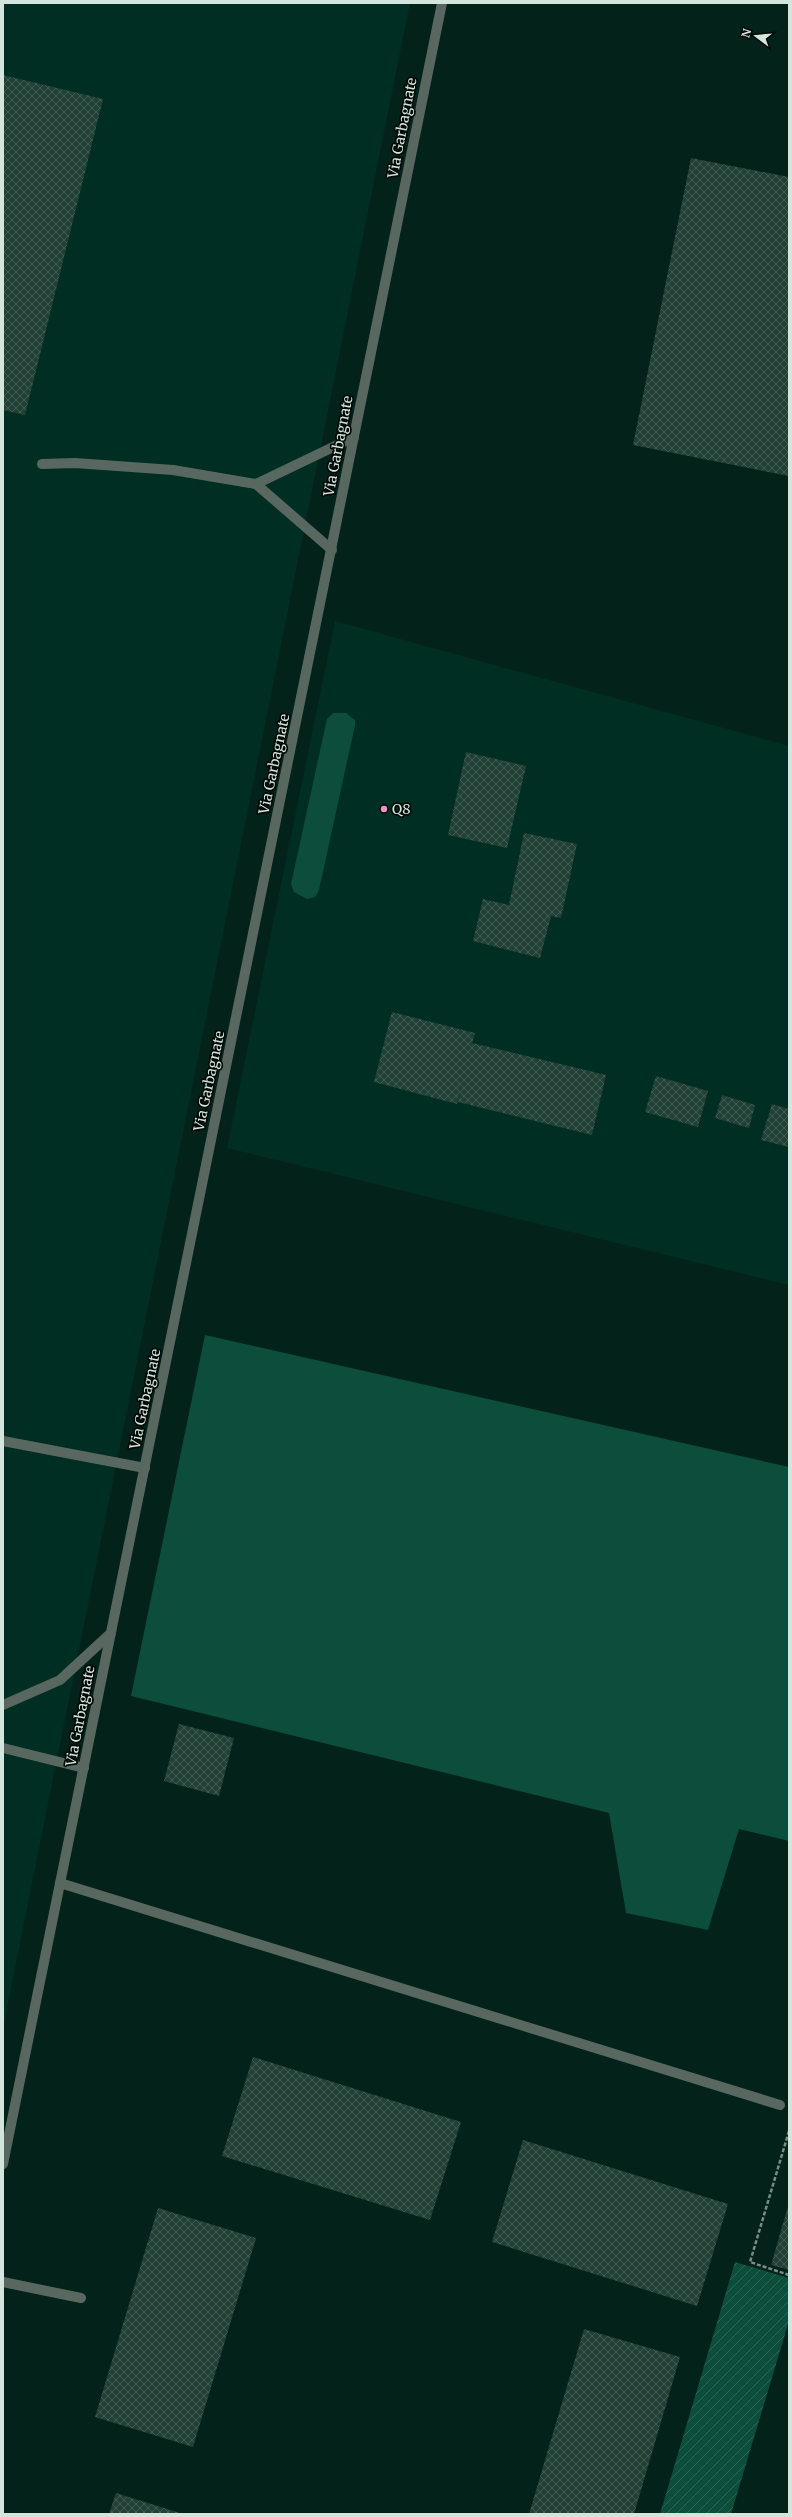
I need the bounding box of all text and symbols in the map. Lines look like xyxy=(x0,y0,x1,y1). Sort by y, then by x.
north arrow xyxy=(736,16,776,56)
text: N xyxy=(738,27,754,39)
street label: Via Garbagnate xyxy=(383,76,421,181)
street label: Via Garbagnate xyxy=(319,394,357,499)
street label: Via Garbagnate xyxy=(254,712,293,817)
place label: Q8 xyxy=(392,800,411,818)
marker: Q8 xyxy=(379,804,389,814)
street label: Via Garbagnate xyxy=(189,1029,228,1134)
street label: Via Garbagnate xyxy=(125,1347,164,1452)
street label: Via Garbagnate xyxy=(61,1664,99,1769)

